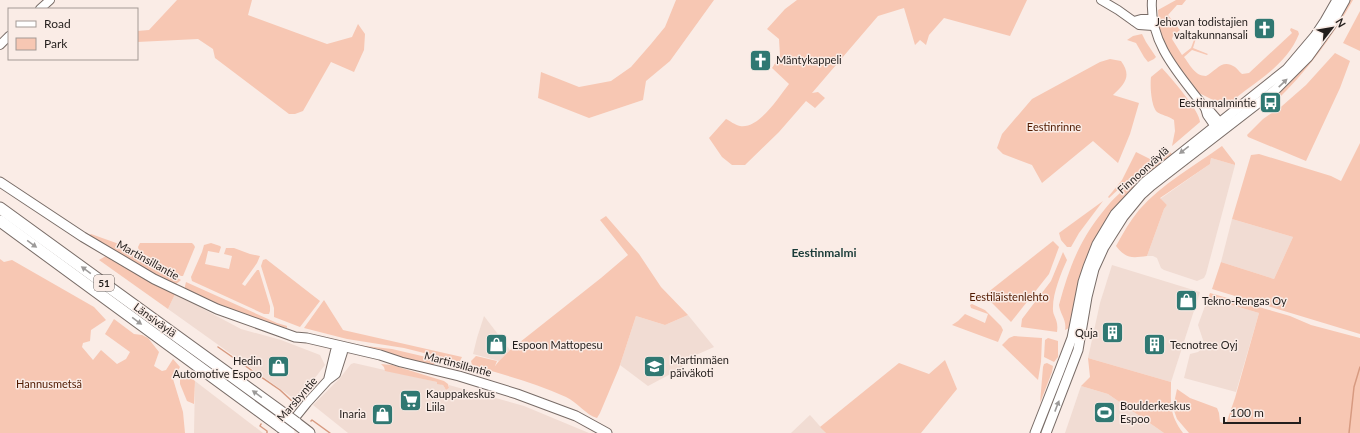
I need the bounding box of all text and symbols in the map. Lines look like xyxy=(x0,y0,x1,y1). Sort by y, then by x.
legend xyxy=(8,8,138,60)
north arrow xyxy=(1312,8,1352,48)
place label: Jehovan todistajien valtakunnansali xyxy=(1155,15,1248,41)
church icon: Jehovan todistajien valtakunnansali xyxy=(1251,15,1277,41)
text: Road xyxy=(44,16,71,31)
text: N xyxy=(1333,16,1349,30)
text: Park xyxy=(44,36,68,51)
church icon: Mäntykappeli xyxy=(748,47,774,73)
place label: Mäntykappeli xyxy=(776,53,842,66)
one-way arrow xyxy=(1278,78,1288,88)
bus stop icon: Eestinmalmintie xyxy=(1258,90,1284,116)
place label: Eestinmalmintie xyxy=(1179,96,1256,109)
park label: Eestinrinne xyxy=(1027,120,1081,133)
street label: Finnoonväylä xyxy=(1114,143,1171,196)
one-way arrow xyxy=(1178,146,1189,154)
street label: Martinsillantie xyxy=(115,237,182,282)
one-way arrow xyxy=(26,240,37,249)
district label: Eestinmalmi xyxy=(791,245,857,260)
one-way arrow xyxy=(81,266,92,274)
road number: 51 xyxy=(94,275,114,291)
shop icon: Tekno-Rengas Oy xyxy=(1173,288,1199,314)
park label: Eestiläistenlehto xyxy=(969,290,1049,303)
place label: Tekno-Rengas Oy xyxy=(1202,294,1287,307)
street label: Länsiväylä xyxy=(132,300,179,339)
one-way arrow xyxy=(131,317,142,325)
building icon: Quja xyxy=(1100,320,1126,346)
place label: Quja xyxy=(1075,326,1098,339)
shop icon: Espoon Mattopesu xyxy=(484,332,510,358)
building icon: Tecnotree Oyj xyxy=(1142,332,1168,358)
place label: Espoon Mattopesu xyxy=(512,338,603,351)
place label: Tecnotree Oyj xyxy=(1170,338,1238,351)
street label: Martinsillantie xyxy=(423,348,493,379)
school or university icon: Martinmäen päiväkoti xyxy=(641,353,667,379)
place label: Martinmäen päiväkoti xyxy=(670,353,729,379)
place label: Hedin Automotive Espoo xyxy=(173,354,262,380)
shop icon: Hedin Automotive Espoo xyxy=(265,354,291,380)
street label: Marsbyntie xyxy=(274,374,320,424)
park label: Hannusmetsä xyxy=(16,377,82,390)
supermarket icon: Kauppakeskus Liila xyxy=(397,387,423,413)
place label: Kauppakeskus Liila xyxy=(426,387,495,413)
one-way arrow xyxy=(251,390,262,398)
sports icon: Boulderkeskus Espoo xyxy=(1091,399,1117,425)
place label: Boulderkeskus Espoo xyxy=(1120,399,1191,425)
scale bar xyxy=(1224,399,1300,425)
one-way arrow xyxy=(1055,400,1061,412)
shop icon: Inaria xyxy=(369,401,395,427)
text: 100 m xyxy=(1230,405,1264,420)
place label: Inaria xyxy=(339,407,366,420)

